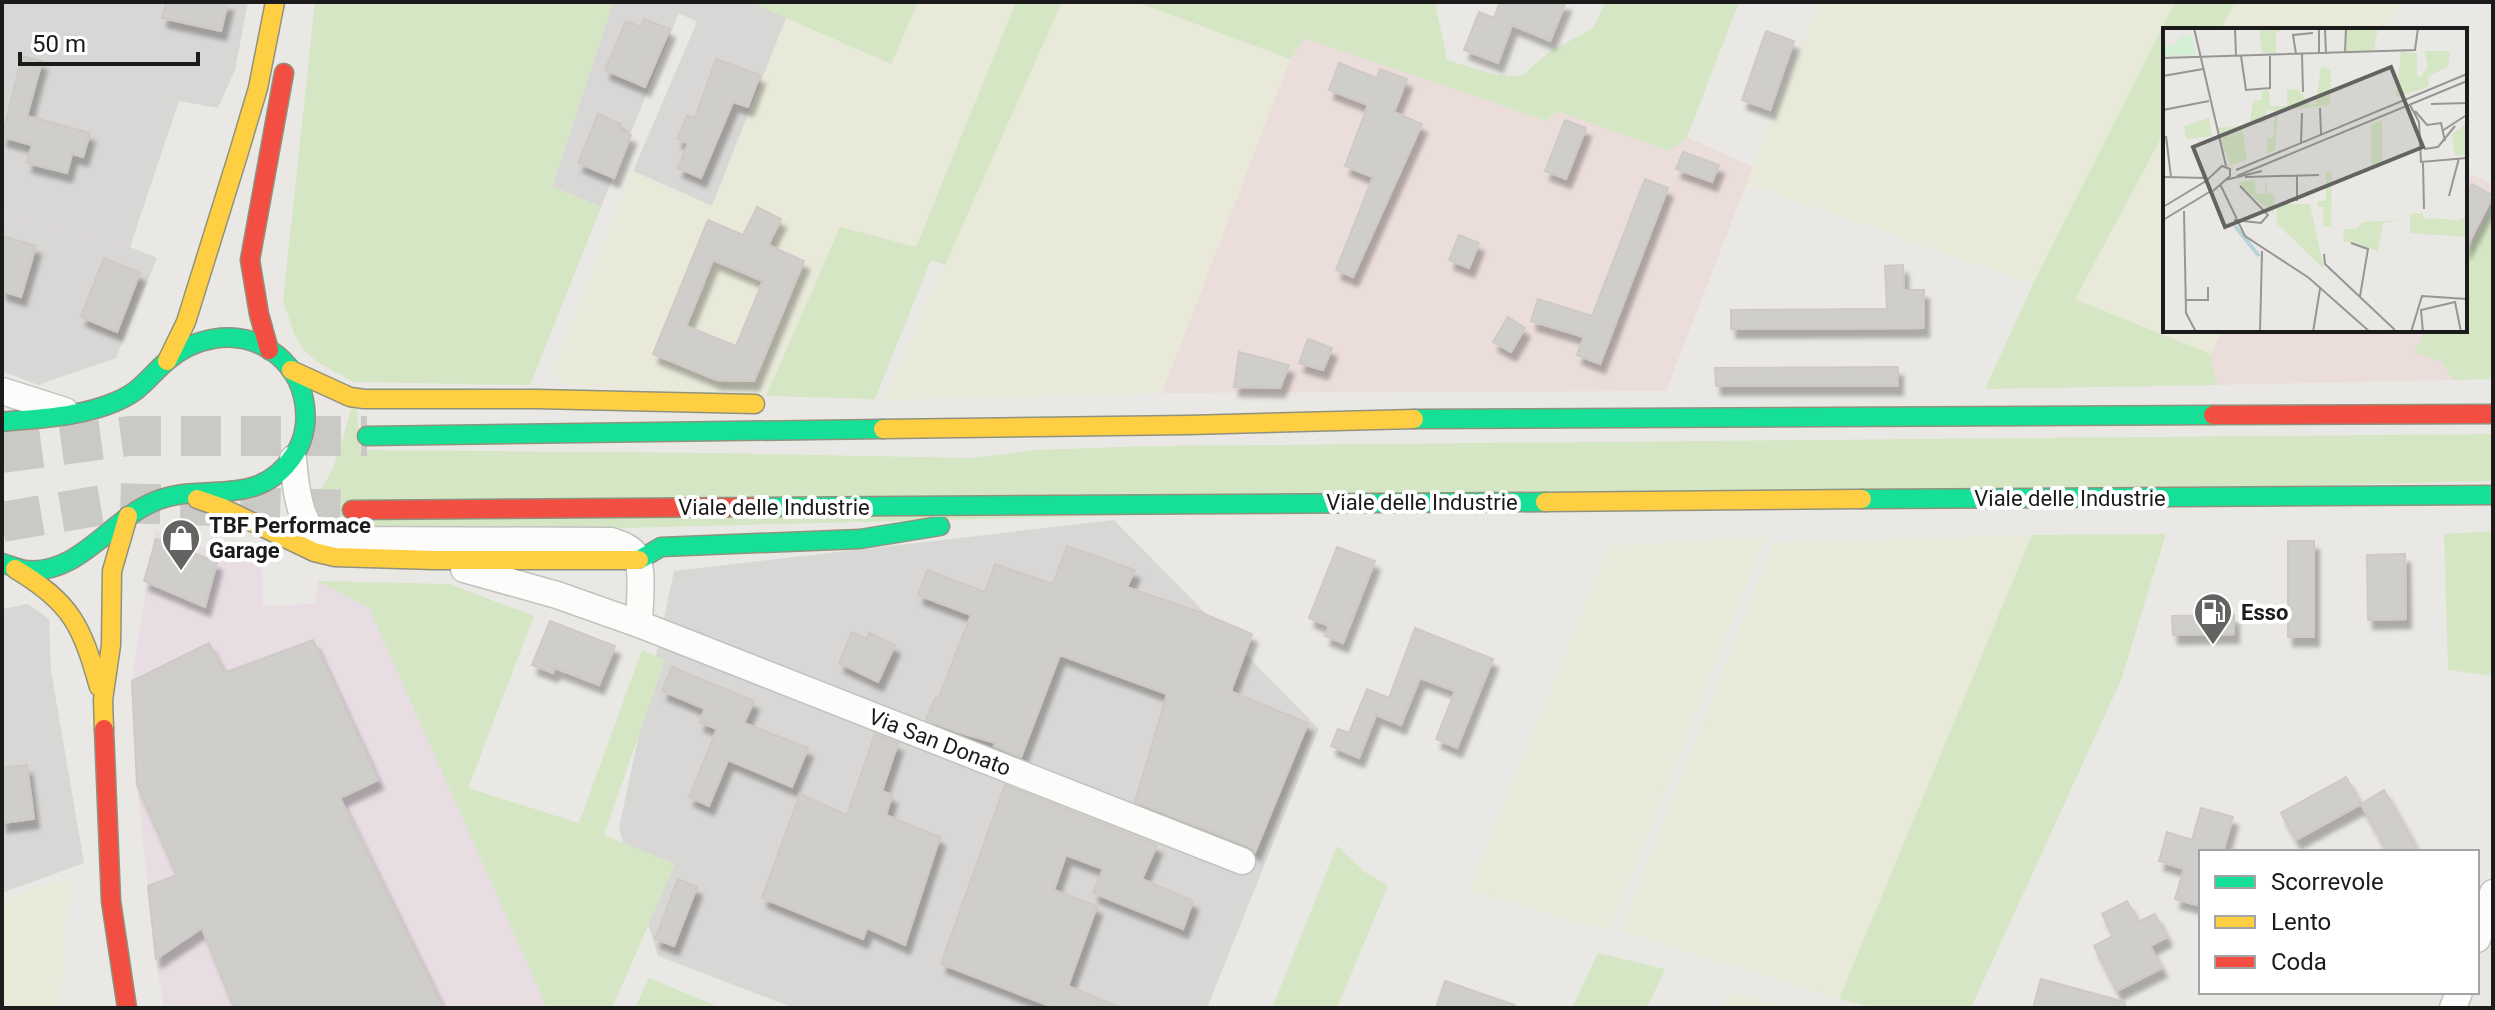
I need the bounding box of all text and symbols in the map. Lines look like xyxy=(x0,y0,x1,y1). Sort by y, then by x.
scale bar xyxy=(20,16,198,66)
inset map xyxy=(2163,28,2467,332)
text: 50 m xyxy=(32,30,86,58)
street label: Viale delle Industrie xyxy=(1974,486,2166,511)
street label: Viale delle Industrie xyxy=(1326,490,1518,515)
street label: Viale delle Industrie xyxy=(678,495,870,520)
place label: TBF Performace Garage xyxy=(209,513,371,563)
shop icon: TBF Performace Garage xyxy=(160,517,202,572)
fuel station icon: Esso xyxy=(2192,591,2234,646)
place label: Esso xyxy=(2241,600,2288,625)
street label: Via San Donato xyxy=(865,704,1014,781)
legend xyxy=(2199,850,2479,994)
text: Scorrevole xyxy=(2271,868,2384,896)
text: Lento xyxy=(2271,908,2331,936)
text: Coda xyxy=(2271,948,2327,976)

